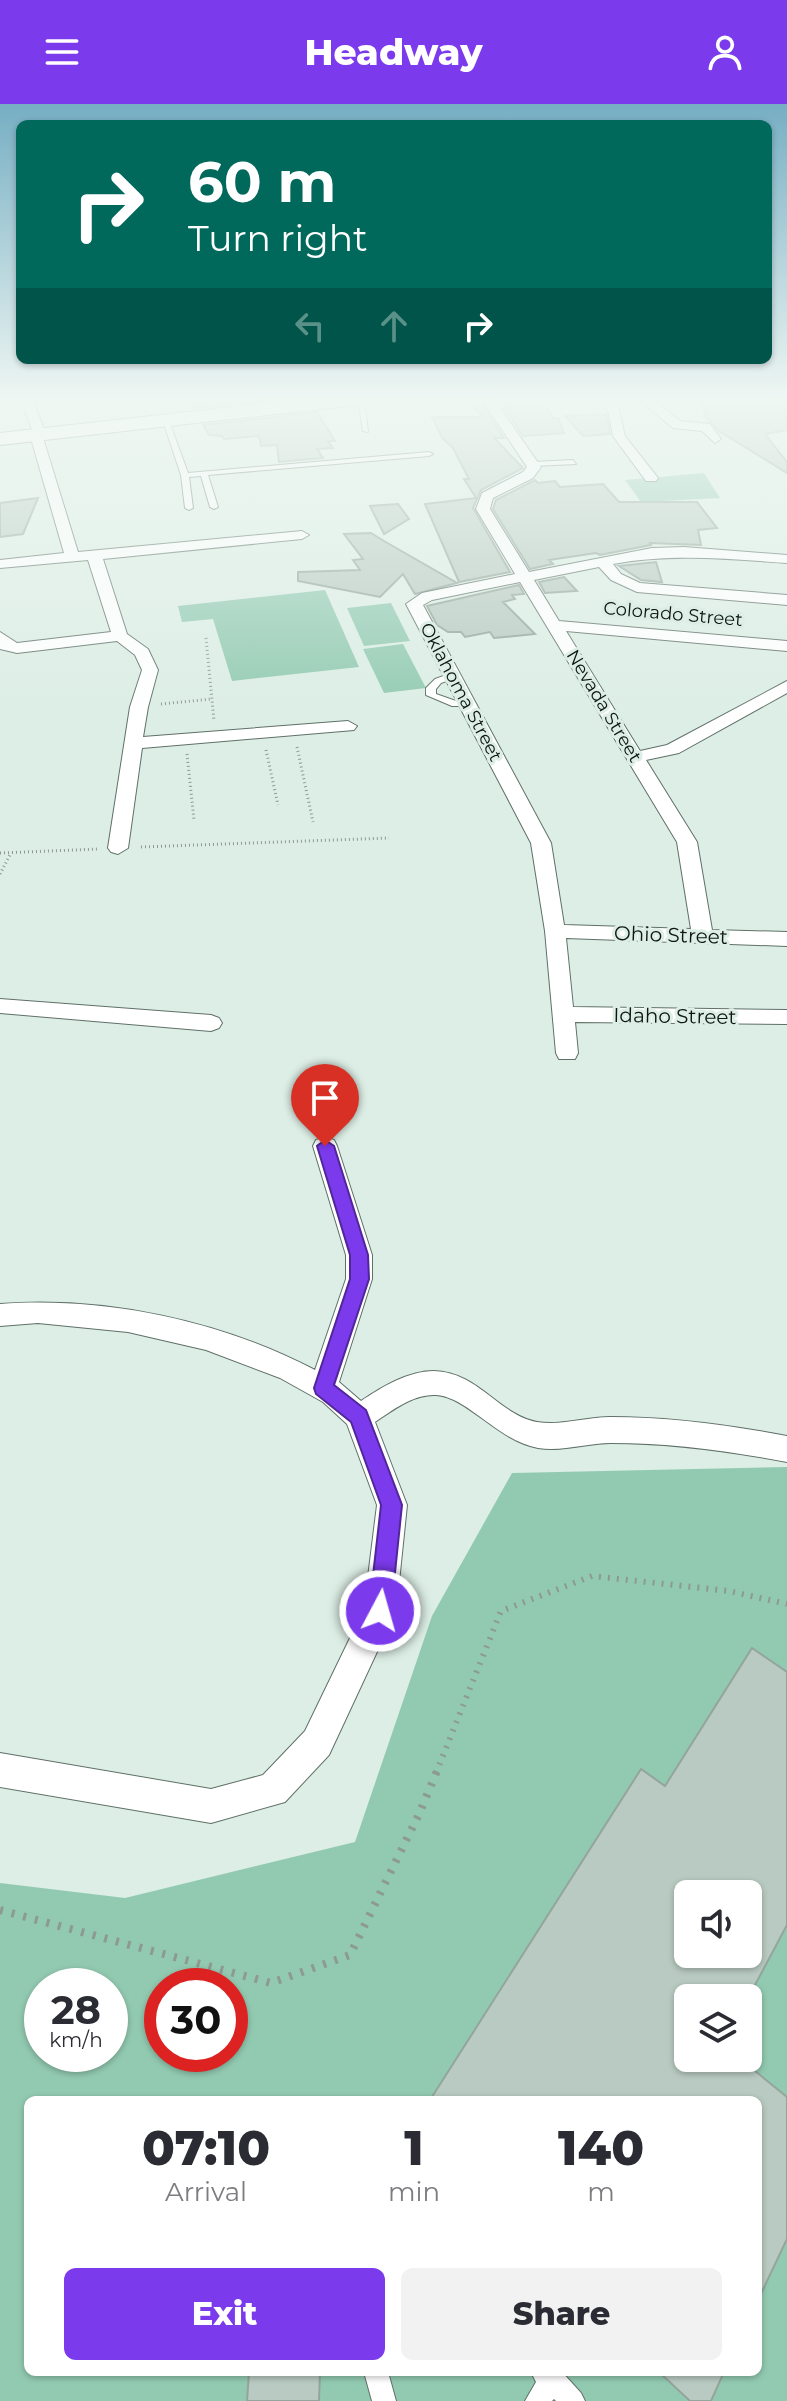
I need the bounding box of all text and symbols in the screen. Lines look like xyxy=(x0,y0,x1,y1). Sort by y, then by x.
icon: menu xyxy=(40,30,84,74)
text: Headway xyxy=(305,30,483,74)
icon: person xyxy=(703,30,747,74)
text: 60 m xyxy=(188,148,336,216)
icon: right xyxy=(56,152,160,256)
text: Turn right xyxy=(188,216,368,260)
icon: left xyxy=(288,304,332,348)
icon: ahead xyxy=(372,304,416,348)
icon: right xyxy=(456,304,500,348)
street label: Colorado Street xyxy=(603,597,743,631)
street label: Oklahoma Street xyxy=(415,619,507,765)
street label: Nevada Street xyxy=(562,646,646,766)
street label: Ohio Street xyxy=(614,921,728,949)
street label: Idaho Street xyxy=(613,1003,737,1029)
pin xyxy=(291,1064,359,1146)
icon: arrive xyxy=(303,1076,347,1120)
position arrow xyxy=(338,1569,422,1653)
map controls xyxy=(674,1880,762,2072)
button: sound xyxy=(674,1880,762,1968)
speed limit sign: 30 xyxy=(144,1968,248,2072)
button: layers xyxy=(674,1984,762,2072)
text: 28 xyxy=(51,1985,101,2034)
text: km/h xyxy=(49,2028,103,2052)
text: 07:10 xyxy=(142,2119,270,2177)
text: 1 xyxy=(404,2119,424,2177)
text: 140 xyxy=(558,2119,644,2177)
text: Arrival xyxy=(165,2176,247,2208)
text: min xyxy=(388,2176,440,2208)
text: m xyxy=(587,2176,615,2208)
button: Exit xyxy=(64,2268,385,2360)
button: Share xyxy=(401,2268,722,2360)

